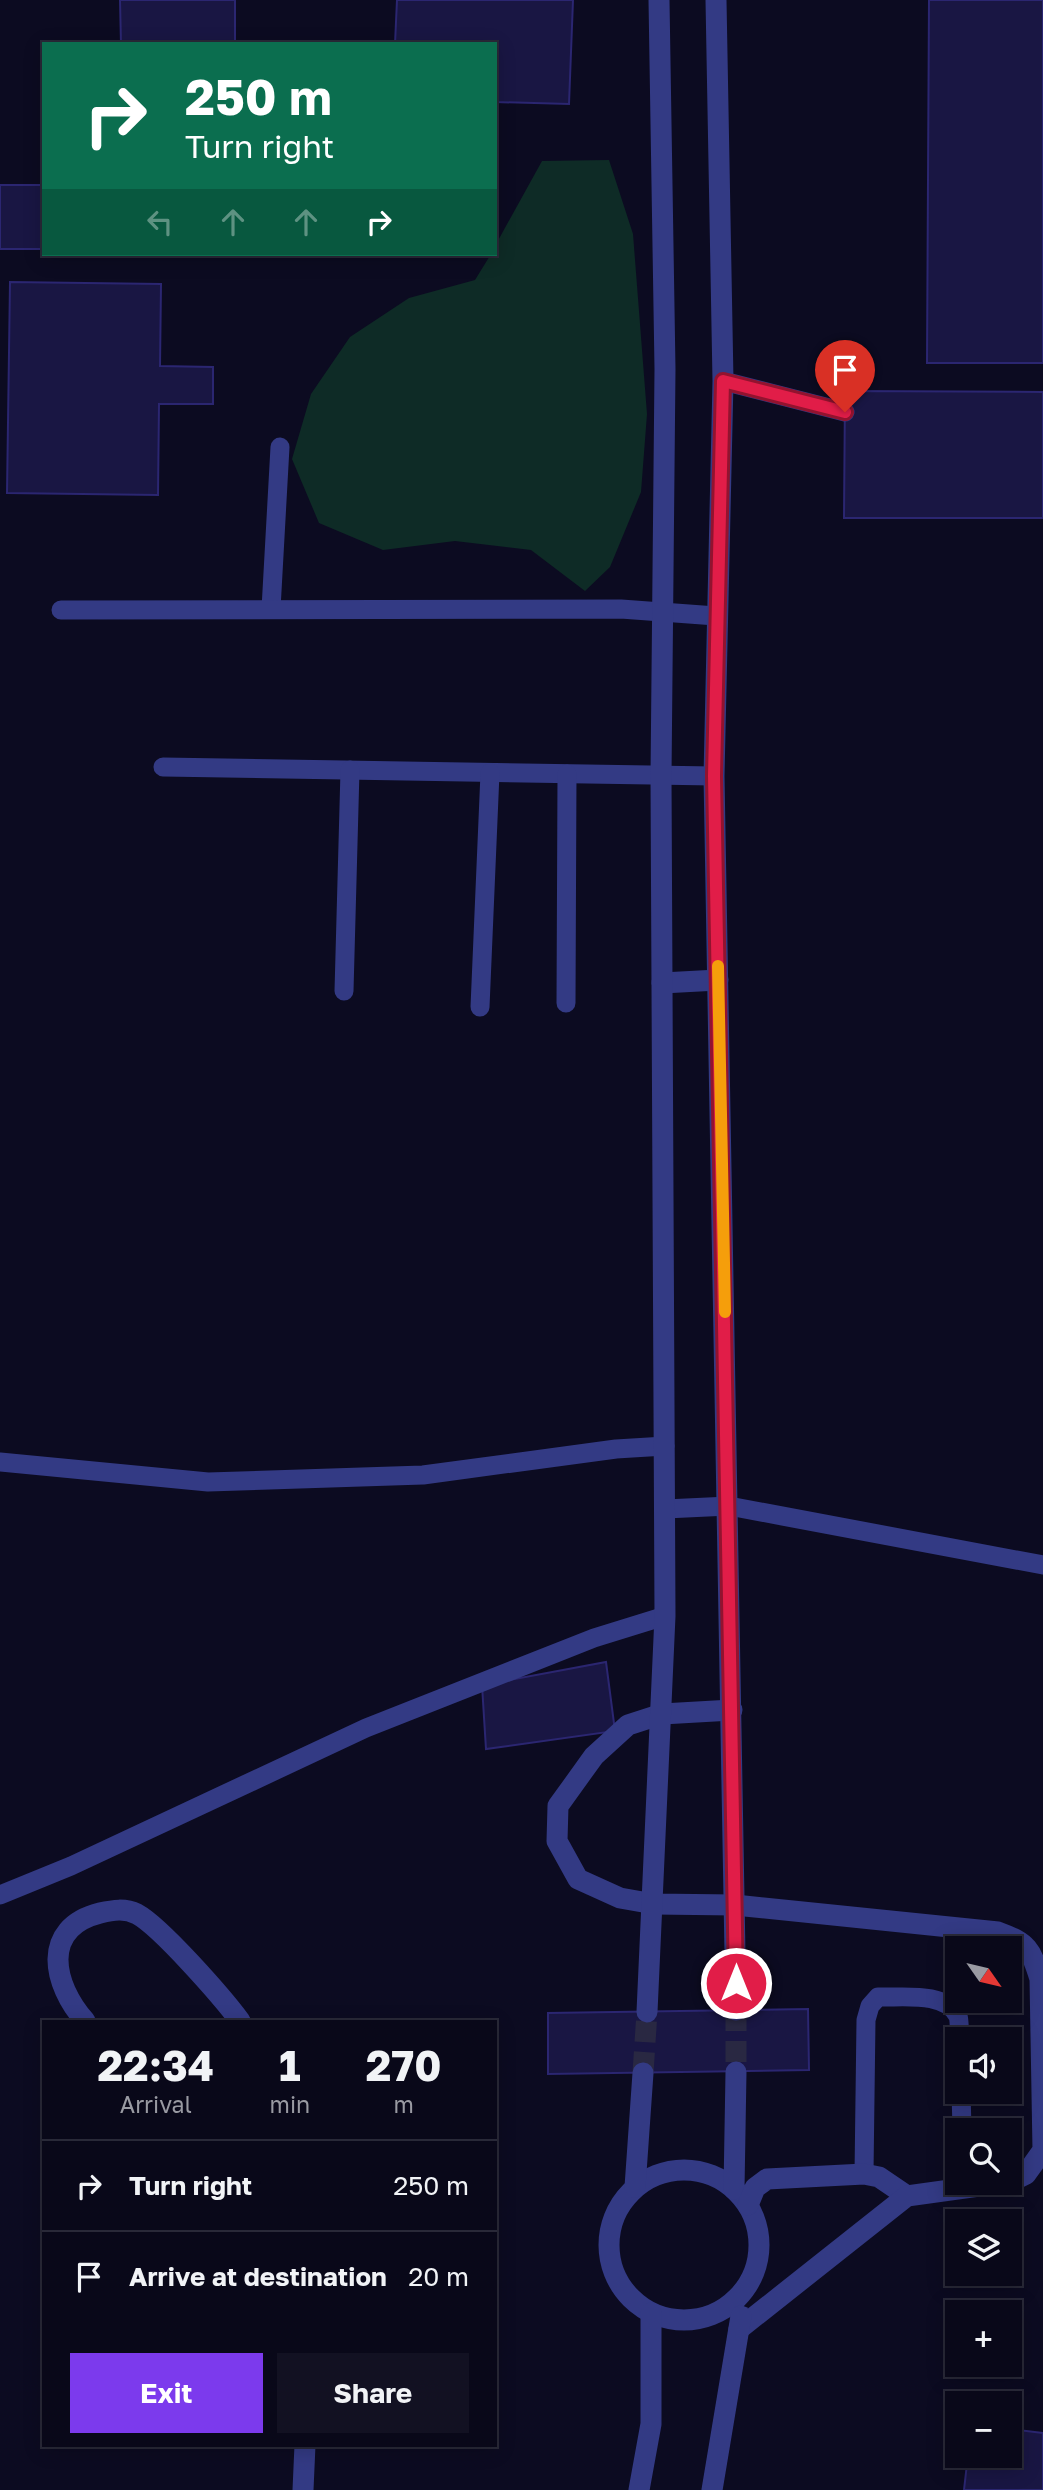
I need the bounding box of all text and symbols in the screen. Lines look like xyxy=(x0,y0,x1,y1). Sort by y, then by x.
text: 250 m xyxy=(185,67,332,126)
icon: right xyxy=(70,70,161,161)
text: Turn right xyxy=(185,127,334,165)
icon: left xyxy=(141,203,179,241)
icon: ahead xyxy=(214,203,252,241)
icon: ahead xyxy=(287,203,325,241)
icon: right xyxy=(360,203,398,241)
pin xyxy=(815,340,875,412)
icon: arrive xyxy=(826,351,864,389)
north arrow xyxy=(945,1936,1022,2012)
map controls xyxy=(945,1936,1022,2468)
position arrow xyxy=(699,1946,773,2020)
button: sound xyxy=(945,2027,1022,2104)
text: 22:34 xyxy=(97,2040,214,2090)
text: 1 xyxy=(279,2040,301,2090)
text: 270 xyxy=(366,2040,442,2090)
text: Arrival xyxy=(120,2090,192,2118)
text: min xyxy=(270,2090,310,2118)
text: m xyxy=(393,2090,414,2118)
button: search xyxy=(945,2118,1022,2195)
icon: right xyxy=(70,2167,108,2205)
text: Turn right xyxy=(129,2170,252,2201)
text: 250 m xyxy=(393,2170,469,2201)
button: layers xyxy=(945,2209,1022,2286)
icon: arrive xyxy=(70,2258,108,2296)
text: Arrive at destination xyxy=(129,2261,387,2292)
text: 20 m xyxy=(408,2261,469,2292)
button: + xyxy=(945,2300,1022,2377)
button: Exit xyxy=(70,2353,263,2433)
button: Share xyxy=(277,2353,469,2433)
button: − xyxy=(945,2391,1022,2468)

